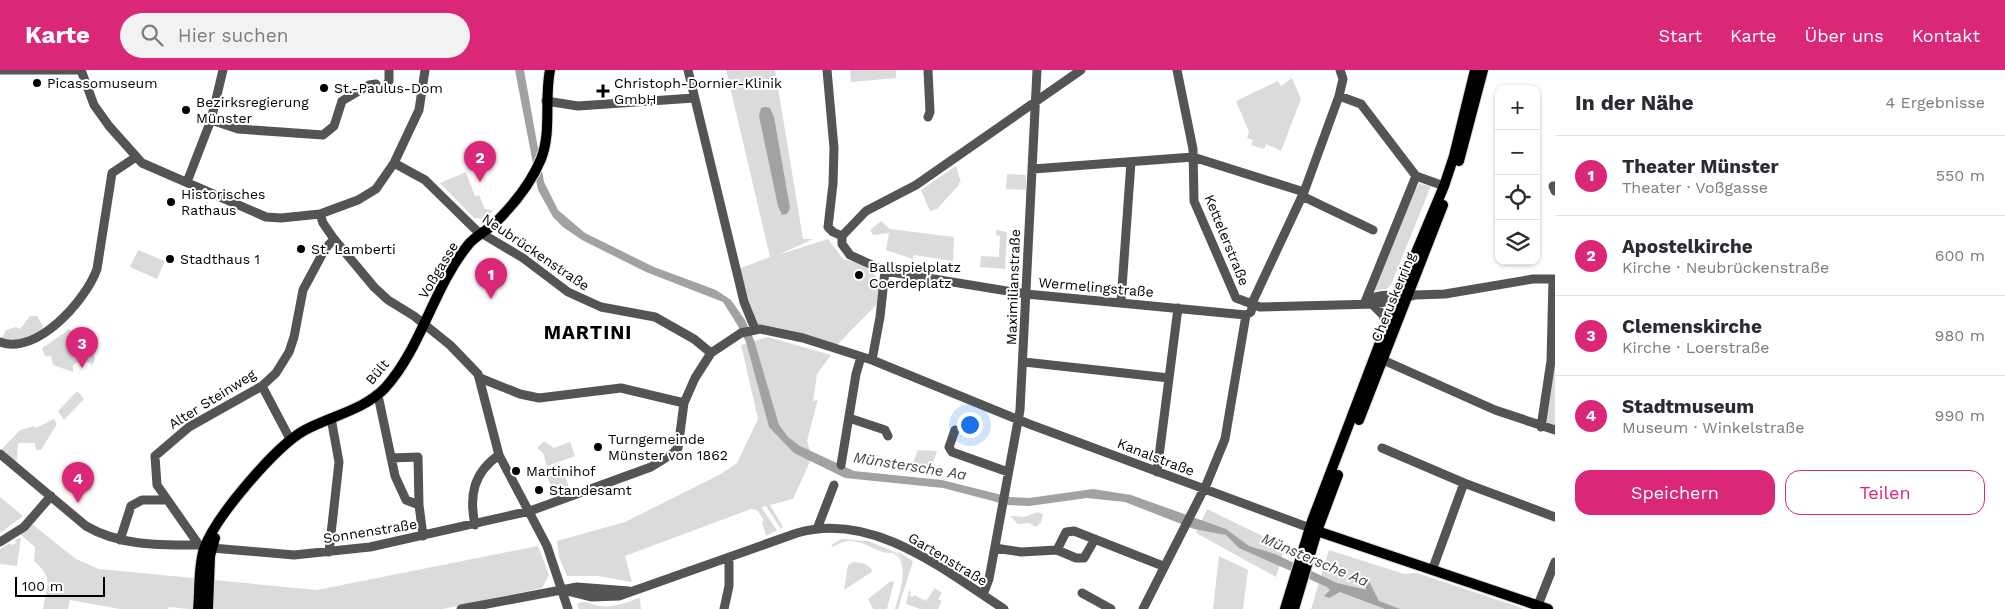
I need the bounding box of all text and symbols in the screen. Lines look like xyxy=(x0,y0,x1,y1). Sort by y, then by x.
search box xyxy=(120,13,470,58)
text: Karte xyxy=(25,21,90,49)
icon: search xyxy=(138,21,166,49)
text: Hier suchen xyxy=(178,24,288,47)
text: Start xyxy=(1658,25,1702,46)
text: Karte xyxy=(1730,25,1777,46)
text: Über uns xyxy=(1805,25,1884,46)
text: Kontakt xyxy=(1912,25,1980,46)
place label: Picassomuseum xyxy=(47,75,158,91)
place label: Christoph-Dornier-Klinik GmbH xyxy=(614,75,782,107)
marker: Picassomuseum xyxy=(31,77,43,89)
place label: St.-Paulus-Dom xyxy=(334,80,443,96)
marker: St.-Paulus-Dom xyxy=(318,82,330,94)
marker: Christoph-Dornier-Klinik GmbH xyxy=(596,84,610,98)
map controls xyxy=(1495,85,1540,265)
button: + xyxy=(1495,85,1540,130)
text: In der Nähe xyxy=(1575,90,1694,115)
text: 4 Ergebnisse xyxy=(1885,93,1985,112)
place label: Bezirksregierung Münster xyxy=(196,94,309,126)
marker: Bezirksregierung Münster xyxy=(180,104,192,116)
button: − xyxy=(1495,130,1540,175)
pin: 2 xyxy=(464,141,496,182)
text: Theater Münster xyxy=(1622,155,1779,178)
text: 1 xyxy=(1588,166,1594,185)
text: 550 m xyxy=(1936,166,1985,185)
button: locate xyxy=(1495,175,1540,220)
text: Theater · Voßgasse xyxy=(1622,178,1768,197)
place label: Historisches Rathaus xyxy=(181,186,265,218)
street label: Kettelerstraße xyxy=(1201,192,1253,288)
marker: Historisches Rathaus xyxy=(165,196,177,208)
street label: Neubrückenstraße xyxy=(479,210,593,294)
button: layers xyxy=(1495,220,1540,265)
street label: Maximilianstraße xyxy=(1003,229,1023,345)
text: Apostelkirche xyxy=(1622,235,1753,258)
street label: Voßgasse xyxy=(415,239,461,301)
place label: St. Lamberti xyxy=(311,241,396,257)
marker: St. Lamberti xyxy=(295,243,307,255)
text: 2 xyxy=(1586,246,1596,265)
text: 600 m xyxy=(1935,246,1985,265)
street label: Cheruskerring xyxy=(1368,249,1418,344)
place label: Stadthaus 1 xyxy=(180,251,260,267)
marker: Stadthaus 1 xyxy=(164,253,176,265)
pin: 1 xyxy=(475,258,507,299)
text: Kirche · Neubrückenstraße xyxy=(1622,258,1829,277)
place label: Ballspielplatz Coerdeplatz xyxy=(869,259,961,291)
marker: Ballspielplatz Coerdeplatz xyxy=(853,269,865,281)
street label: Wermelingstraße xyxy=(1038,274,1154,300)
text: Clemenskirche xyxy=(1622,315,1762,338)
district label: MARTINI xyxy=(544,321,632,344)
text: 3 xyxy=(1586,326,1596,345)
text: 980 m xyxy=(1935,326,1985,345)
pin: 3 xyxy=(66,327,98,368)
text: Kirche · Loerstraße xyxy=(1622,338,1770,357)
street label: Bült xyxy=(362,356,392,388)
street label: Alter Steinweg xyxy=(166,366,259,432)
text: Stadtmuseum xyxy=(1622,395,1754,418)
text: 4 xyxy=(1586,406,1596,425)
text: 990 m xyxy=(1935,406,1985,425)
your location xyxy=(957,412,983,438)
text: Museum · Winkelstraße xyxy=(1622,418,1804,437)
place label: Turngemeinde Münster von 1862 xyxy=(608,431,728,463)
street label: Kanalstraße xyxy=(1115,435,1197,479)
marker: Turngemeinde Münster von 1862 xyxy=(592,441,604,453)
water label: Münstersche Aa xyxy=(852,448,968,484)
pin: 4 xyxy=(62,462,94,503)
place label: Martinihof xyxy=(526,463,596,479)
marker: Martinihof xyxy=(510,465,522,477)
button: Speichern xyxy=(1575,470,1775,515)
button: Teilen xyxy=(1785,470,1985,515)
place label: Standesamt xyxy=(549,482,632,498)
marker: Standesamt xyxy=(533,484,545,496)
street label: Sonnenstraße xyxy=(322,516,418,546)
street label: Gartenstraße xyxy=(906,529,990,589)
water label: Münstersche Aa xyxy=(1259,529,1371,591)
scale bar xyxy=(15,574,105,597)
text: 100 m xyxy=(22,578,63,594)

